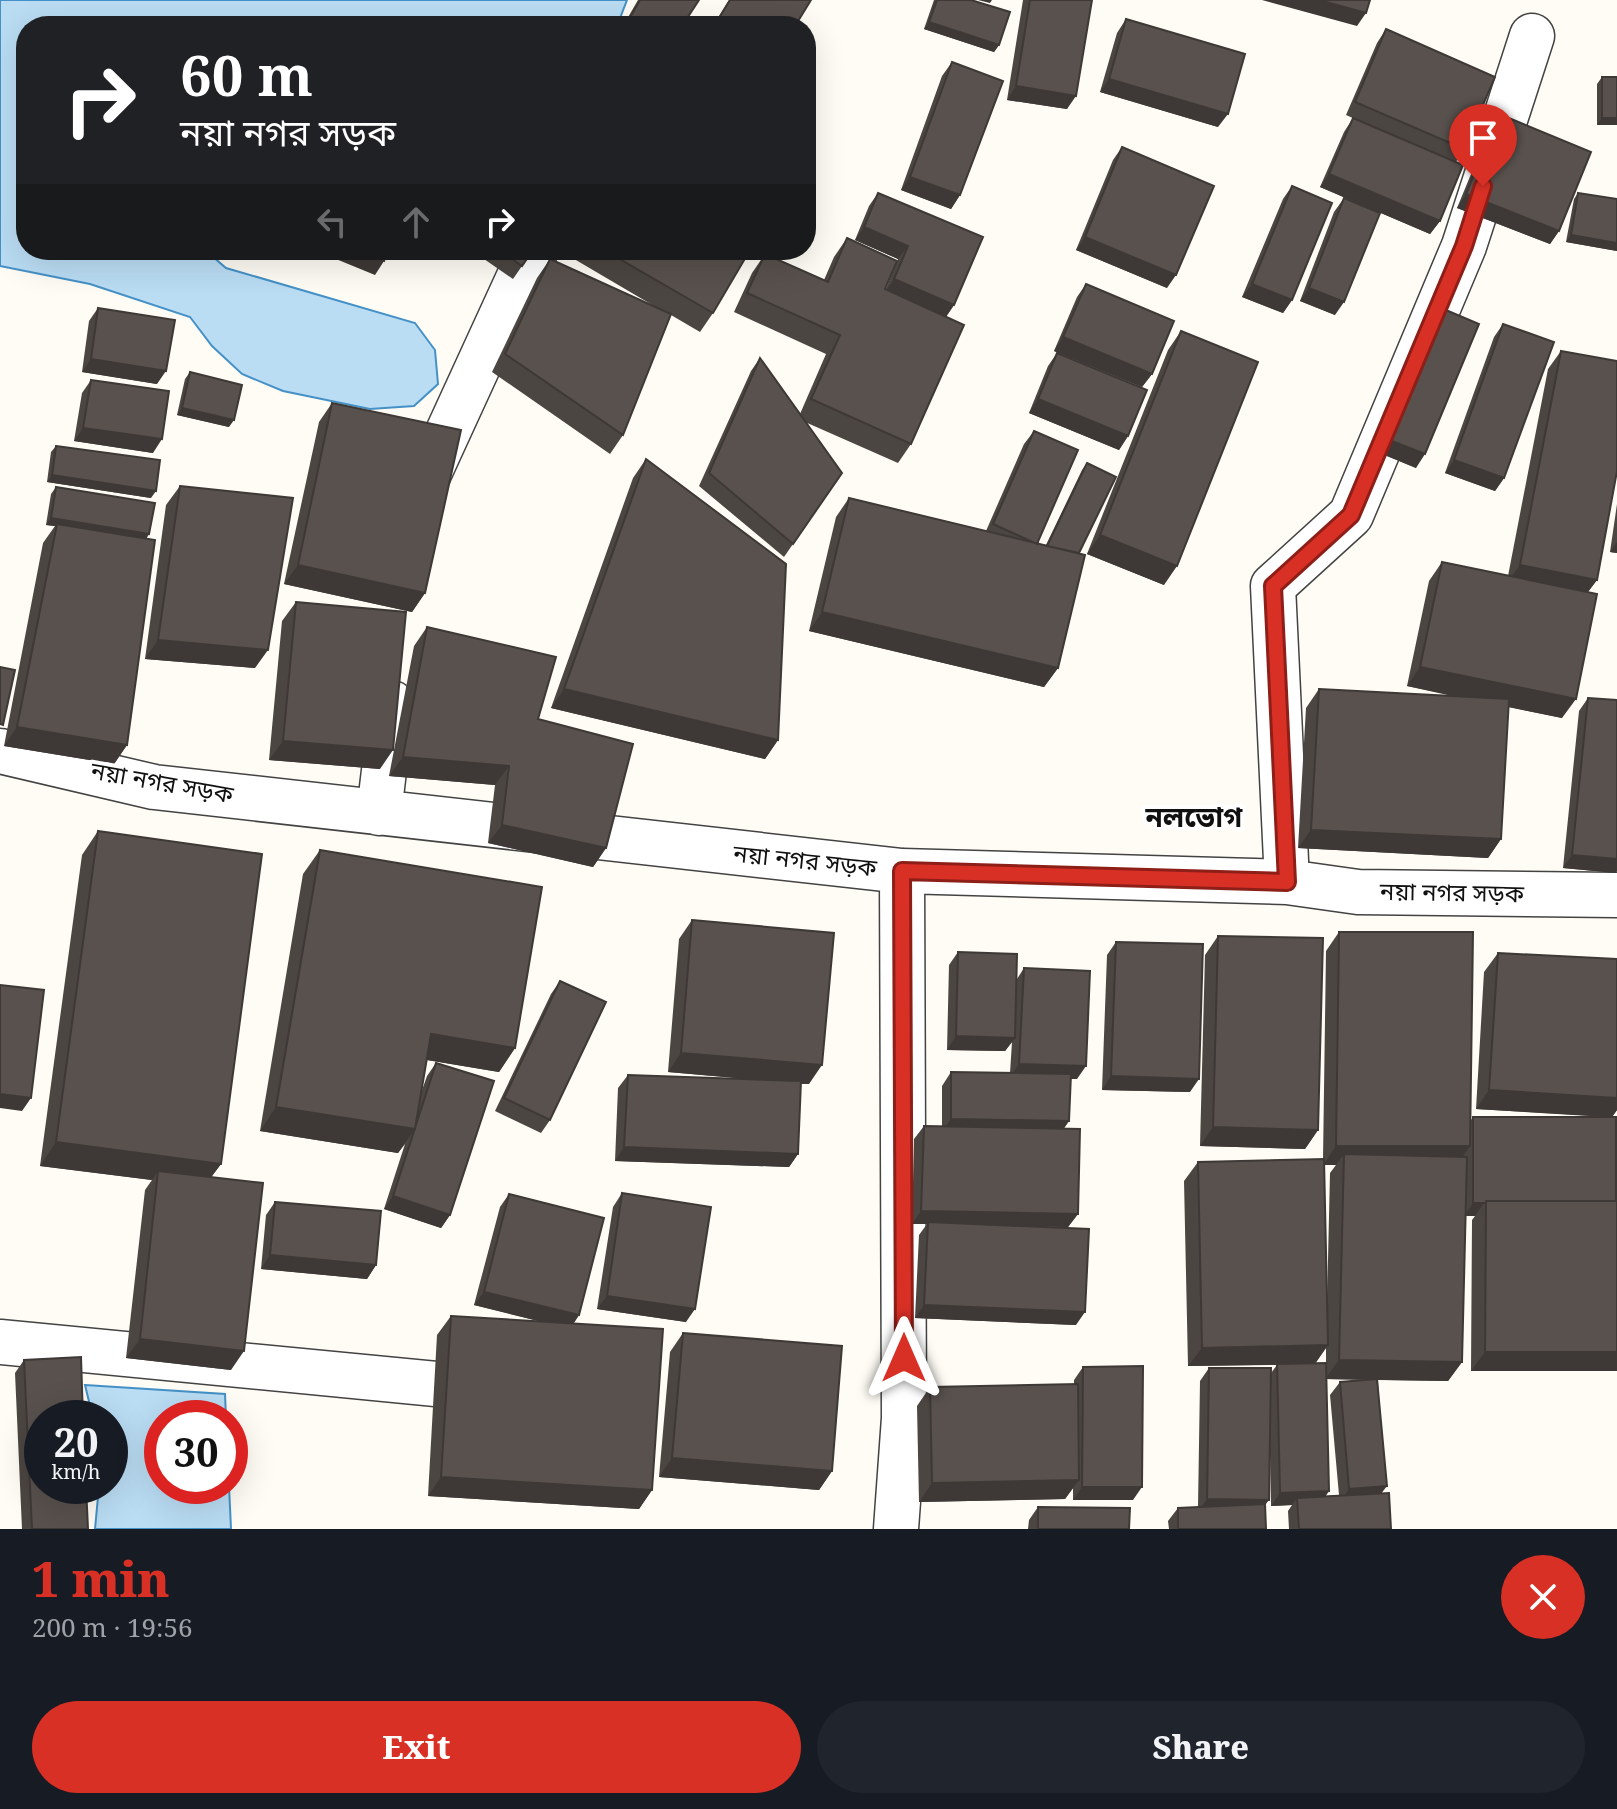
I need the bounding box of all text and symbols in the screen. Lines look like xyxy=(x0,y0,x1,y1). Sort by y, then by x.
text: 60 m xyxy=(180,36,313,112)
icon: right xyxy=(48,48,152,152)
pin xyxy=(1449,104,1517,186)
text: নয়া নগর সড়ক xyxy=(180,108,396,157)
icon: arrive xyxy=(1461,116,1505,160)
icon: left xyxy=(310,200,354,244)
icon: ahead xyxy=(394,200,438,244)
icon: right xyxy=(478,200,522,244)
street label: নয়া নগর সড়ক xyxy=(88,753,237,810)
district label: নলভোগ xyxy=(1145,797,1243,835)
street label: নয়া নগর সড়ক xyxy=(731,835,879,884)
street label: নয়া নগর সড়ক xyxy=(1379,874,1525,909)
position arrow xyxy=(862,1316,946,1400)
speed limit sign: 30 xyxy=(144,1400,248,1504)
text: 20 xyxy=(53,1414,99,1469)
text: km/h xyxy=(51,1458,101,1485)
text: 1 min xyxy=(32,1546,170,1611)
button: close xyxy=(1501,1555,1585,1639)
text: 200 m · 19:56 xyxy=(32,1609,193,1645)
button: Exit xyxy=(32,1701,801,1793)
button: Share xyxy=(817,1701,1585,1793)

